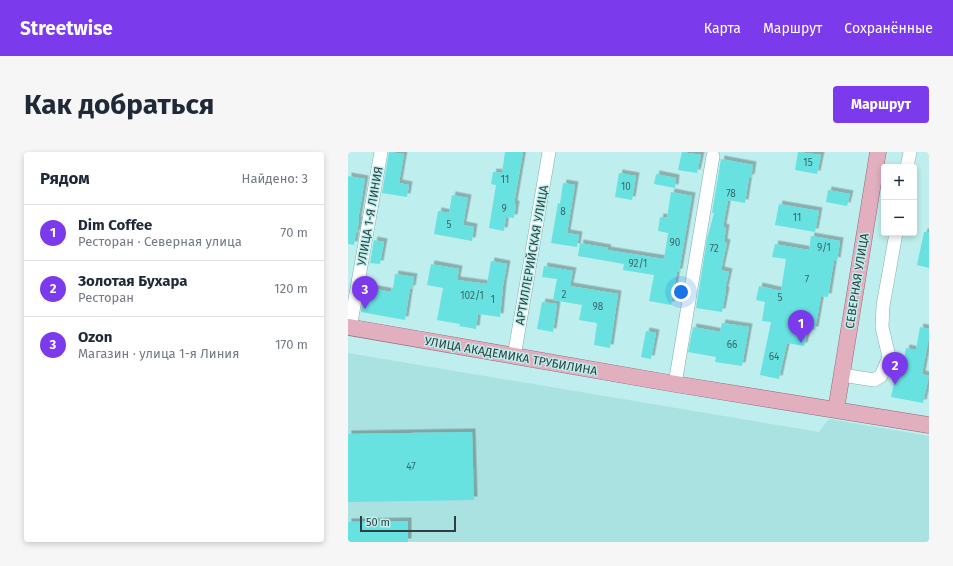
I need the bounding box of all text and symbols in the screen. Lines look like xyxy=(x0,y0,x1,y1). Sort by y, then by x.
text: Streetwise xyxy=(20,17,113,40)
text: Карта xyxy=(704,20,741,37)
text: Маршрут xyxy=(763,20,822,37)
text: Сохранённые xyxy=(844,20,933,37)
button: Маршрут xyxy=(833,86,929,123)
text: Как добраться xyxy=(24,88,214,121)
house number: 15 xyxy=(803,157,813,169)
map controls xyxy=(881,164,917,236)
button: + xyxy=(881,164,917,200)
street label: УЛИЦА 1-Я ЛИНИЯ xyxy=(354,165,386,267)
text: Рядом xyxy=(40,168,90,189)
text: Найдено: 3 xyxy=(242,171,308,186)
house number: 11 xyxy=(501,174,509,186)
house number: 10 xyxy=(621,181,631,193)
street label: АРТИЛЛЕРИЙСКАЯ УЛИЦА xyxy=(512,184,551,326)
house number: 78 xyxy=(726,188,736,200)
button: − xyxy=(881,200,917,236)
house number: 9 xyxy=(501,203,507,215)
house number: 8 xyxy=(560,206,566,218)
house number: 11 xyxy=(793,212,801,224)
text: Dim Coffee xyxy=(78,216,152,234)
house number: 5 xyxy=(446,219,452,231)
text: 1 xyxy=(50,225,56,240)
text: 70 m xyxy=(281,225,308,240)
street label: СЕВЕРНАЯ УЛИЦА xyxy=(843,232,871,330)
text: Ресторан · Северная улица xyxy=(78,234,242,249)
house number: 90 xyxy=(670,237,681,249)
house number: 9/1 xyxy=(817,242,831,254)
house number: 72 xyxy=(709,243,719,255)
house number: 92/1 xyxy=(629,258,647,270)
text: Золотая Бухара xyxy=(78,272,188,290)
house number: 7 xyxy=(805,274,810,286)
pin: 3 xyxy=(352,276,378,309)
text: 2 xyxy=(50,281,56,296)
text: 120 m xyxy=(274,281,308,296)
your location xyxy=(671,282,691,302)
house number: 2 xyxy=(562,289,567,301)
text: Ресторан xyxy=(78,290,134,305)
house number: 102/1 xyxy=(460,290,484,302)
house number: 5 xyxy=(777,292,783,304)
house number: 1 xyxy=(491,294,495,306)
house number: 98 xyxy=(593,301,604,313)
pin: 1 xyxy=(788,310,814,343)
text: Ozon xyxy=(78,328,112,346)
street label: УЛИЦА АКАДЕМИКА ТРУБИЛИНА xyxy=(423,334,599,378)
text: 3 xyxy=(50,337,56,352)
text: 170 m xyxy=(275,337,308,352)
house number: 66 xyxy=(727,339,737,351)
text: Магазин · улица 1-я Линия xyxy=(78,346,239,361)
house number: 64 xyxy=(769,351,780,363)
pin: 2 xyxy=(882,352,908,385)
house number: 47 xyxy=(406,461,416,473)
scale bar xyxy=(360,514,456,533)
text: 50 m xyxy=(366,516,390,529)

